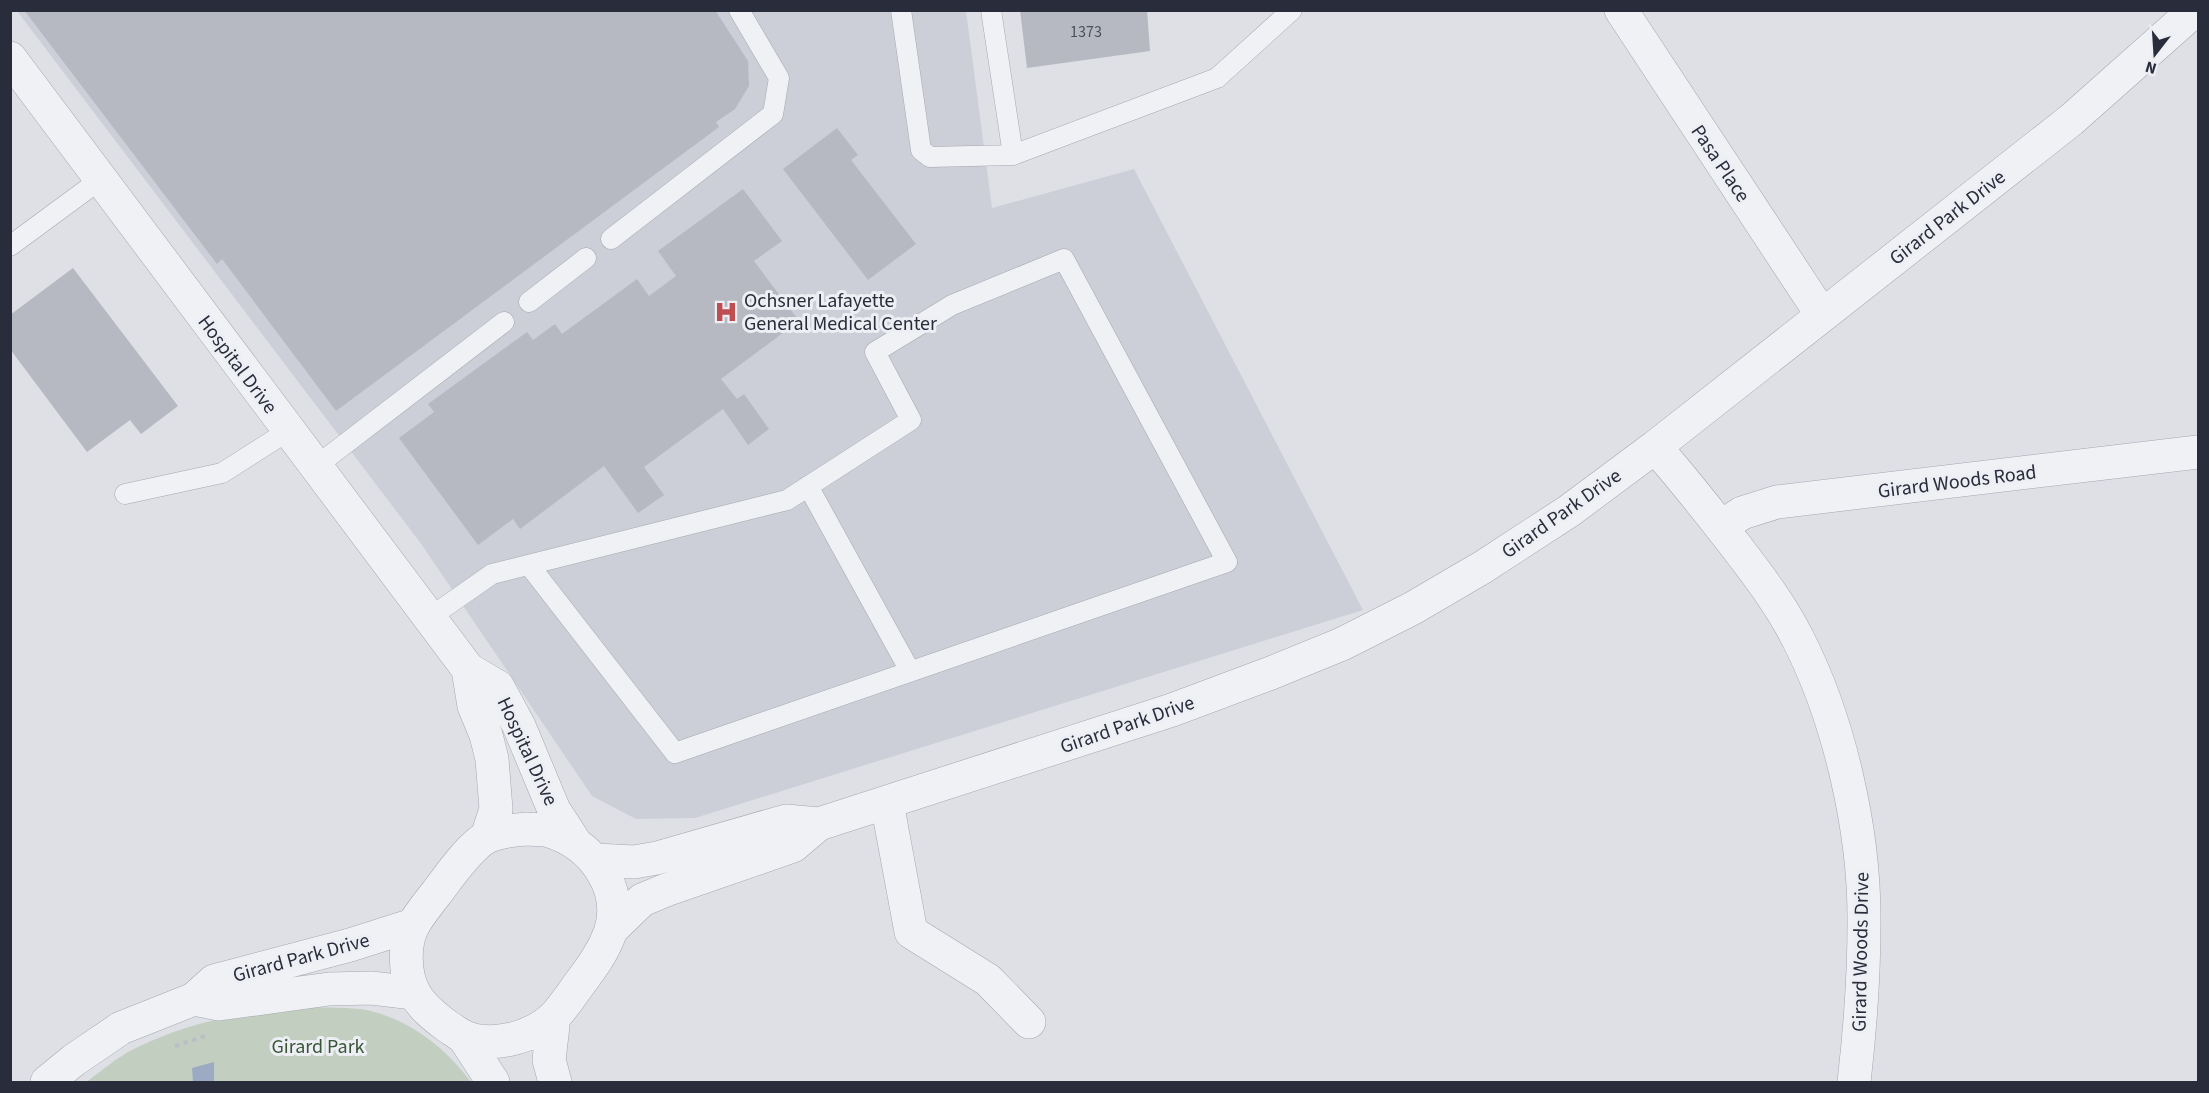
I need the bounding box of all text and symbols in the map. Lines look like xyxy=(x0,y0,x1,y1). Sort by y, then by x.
house number: 1373 xyxy=(1070,21,1102,43)
north arrow xyxy=(2125,24,2185,84)
text: N xyxy=(2143,55,2159,79)
street label: Pasa Place xyxy=(1684,119,1756,208)
street label: Girard Park Drive xyxy=(1884,163,2012,272)
place label: Ochsner Lafayette General Medical Center xyxy=(744,287,937,338)
hospital icon: Ochsner Lafayette General Medical Center xyxy=(713,299,739,325)
street label: Hospital Drive xyxy=(191,309,284,420)
street label: Girard Woods Road xyxy=(1876,458,2038,506)
street label: Girard Park Drive xyxy=(1496,462,1627,566)
street label: Girard Park Drive xyxy=(1056,689,1198,761)
street label: Hospital Drive xyxy=(490,692,565,810)
street label: Girard Woods Drive xyxy=(1846,872,1876,1032)
street label: Girard Park Drive xyxy=(230,926,373,990)
park label: Girard Park xyxy=(271,1033,365,1061)

